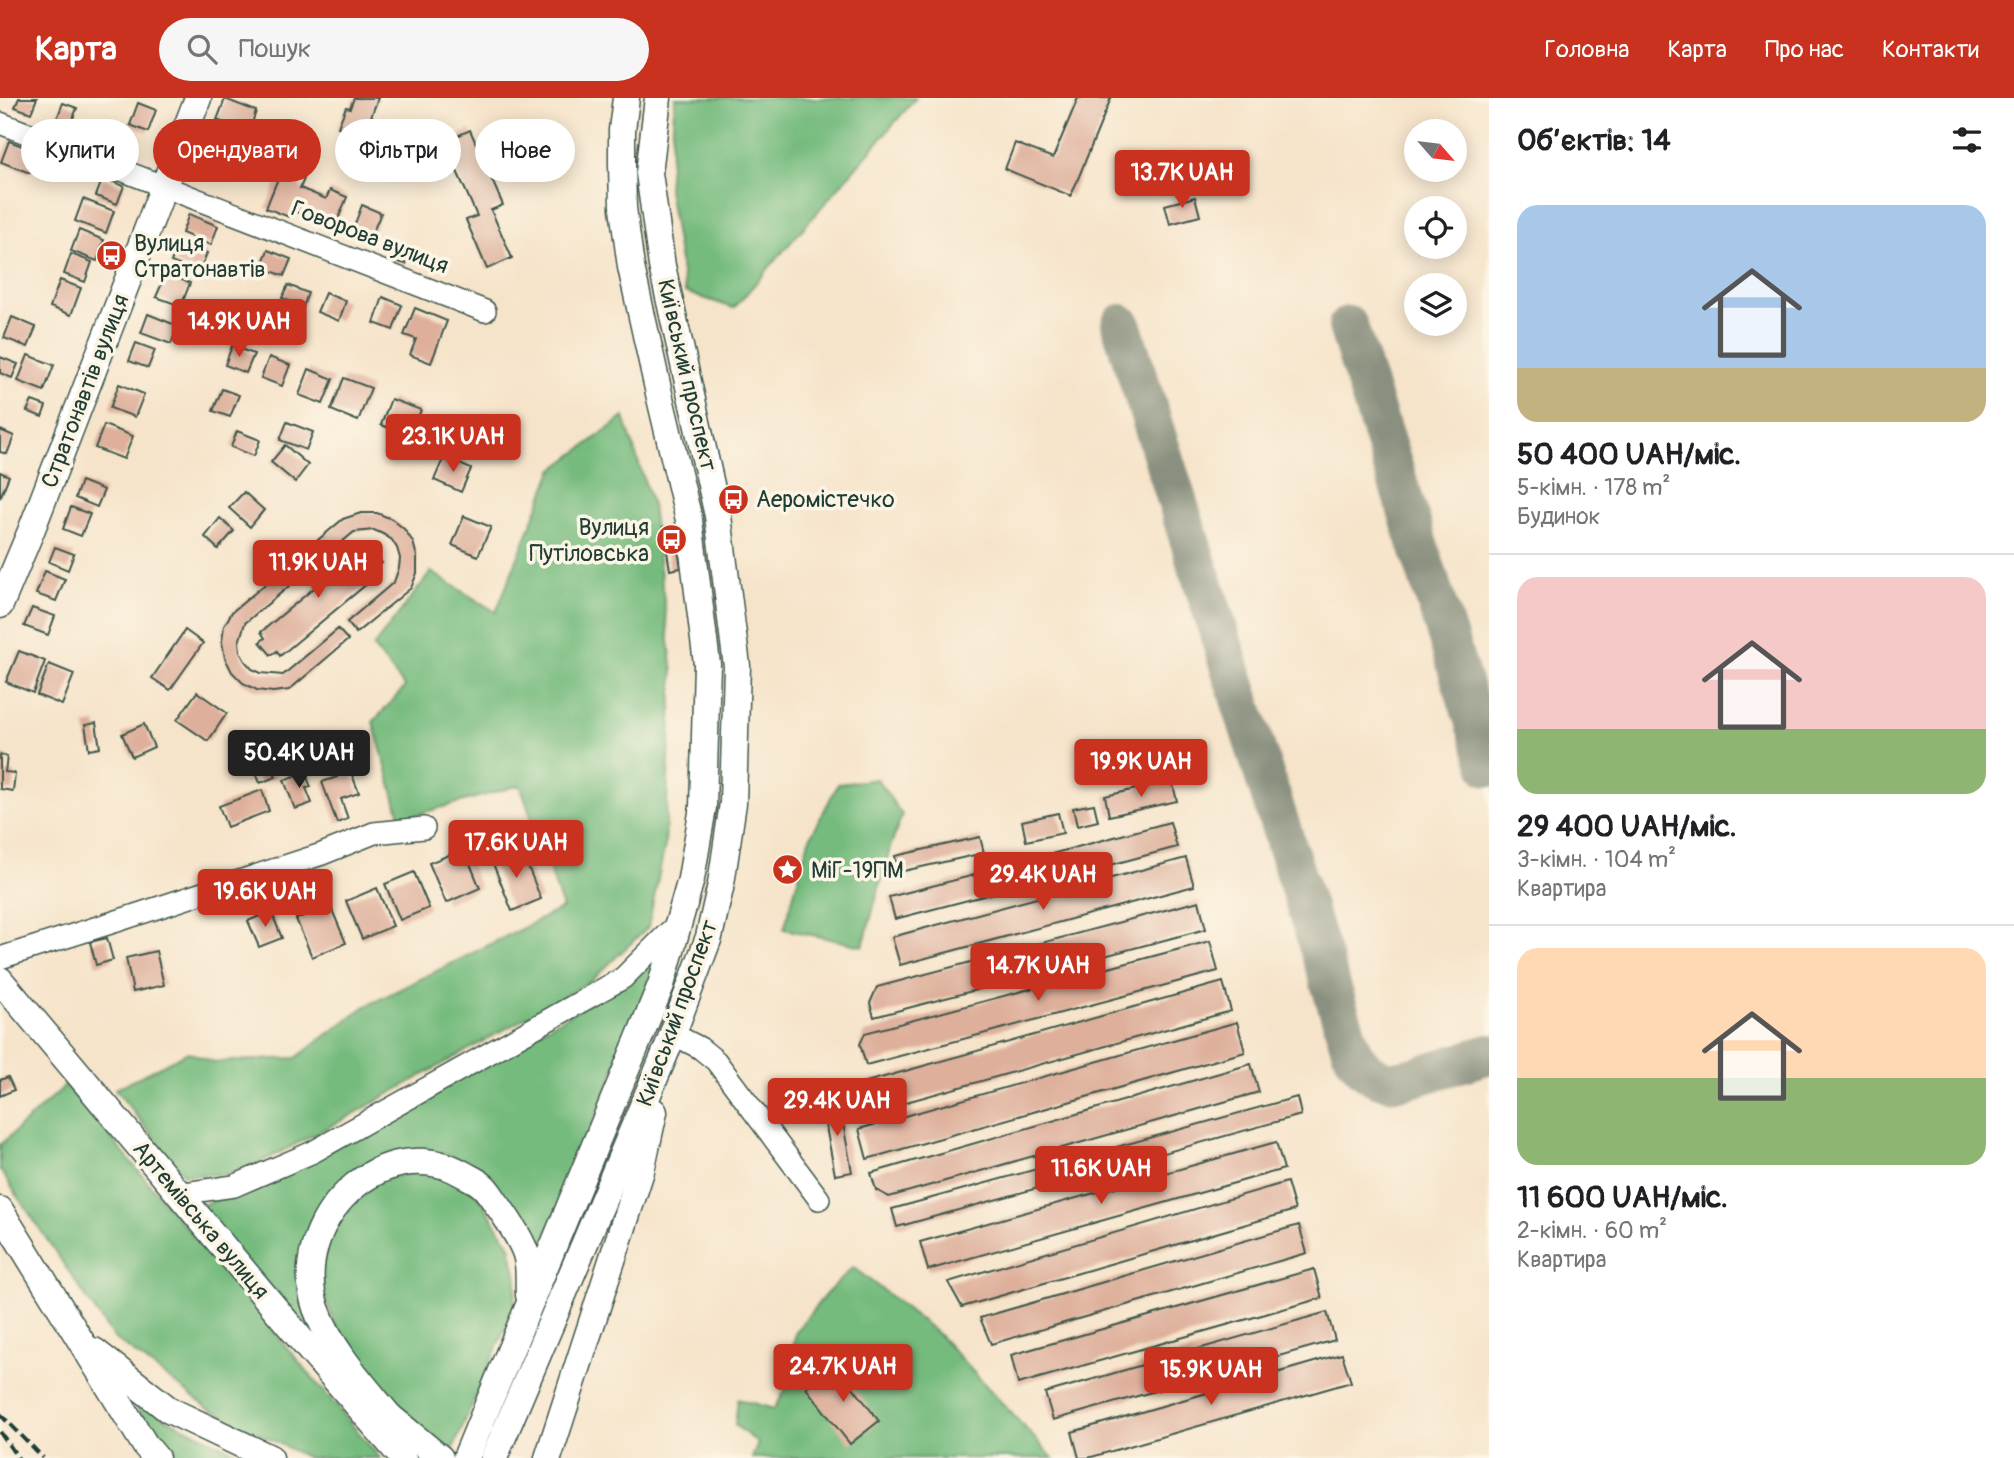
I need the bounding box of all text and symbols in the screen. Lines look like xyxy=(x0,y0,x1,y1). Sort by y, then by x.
search box xyxy=(159,18,649,81)
text: Карта xyxy=(35,29,117,70)
icon: search xyxy=(183,30,221,68)
text: Пошук xyxy=(239,33,311,65)
text: Головна xyxy=(1545,35,1629,64)
text: Карта xyxy=(1667,35,1727,64)
text: Про нас xyxy=(1765,35,1844,64)
text: Контакти xyxy=(1882,35,1979,64)
chip: Купити xyxy=(21,119,139,182)
chip: Орендувати xyxy=(153,119,321,182)
chip: Фільтри xyxy=(335,119,461,182)
chip: Нове xyxy=(475,119,575,182)
north arrow xyxy=(1404,119,1466,182)
map controls xyxy=(1404,119,1467,336)
icon: filters xyxy=(1948,121,1986,159)
text: Об’єктів: 14 xyxy=(1517,122,1671,159)
pin: 13.7K UAH xyxy=(1102,150,1262,210)
text: 13.7K UAH xyxy=(1131,158,1233,187)
street label: Говорова вулиця xyxy=(287,194,453,280)
button: locate xyxy=(1404,196,1467,259)
place label: Вулиця Стратонавтів xyxy=(134,229,266,284)
bus stop icon: Вулиця Стратонавтів xyxy=(94,239,128,273)
icon: home xyxy=(1689,250,1815,376)
button: layers xyxy=(1404,273,1467,336)
street label: Київський проспект xyxy=(651,276,723,474)
street label: Стратонавтів вулиця xyxy=(35,290,135,492)
pin: 14.9K UAH xyxy=(159,300,319,359)
text: 14.9K UAH xyxy=(188,307,290,336)
pin: 23.1K UAH xyxy=(373,414,533,474)
text: 23.1K UAH xyxy=(402,422,504,451)
text: 50 400 UAH/міс. xyxy=(1517,436,1741,473)
text: 5-кімн. · 178 m² xyxy=(1517,473,1670,502)
bus stop icon: Аеромістечко xyxy=(716,482,750,516)
place label: Аеромістечко xyxy=(756,485,895,514)
text: Будинок xyxy=(1517,502,1600,531)
place label: Вулиця Путіловська xyxy=(529,513,649,568)
bus stop icon: Вулиця Путіловська xyxy=(655,523,689,557)
pin: 11.9K UAH xyxy=(238,540,398,600)
text: 11.9K UAH xyxy=(269,548,367,577)
icon: home xyxy=(1689,622,1815,748)
pin: 50.4K UAH xyxy=(219,730,379,790)
text: 50.4K UAH xyxy=(244,738,354,767)
pin: 19.9K UAH xyxy=(1061,740,1221,799)
text: 19.9K UAH xyxy=(1090,747,1192,776)
text: 29 400 UAH/міс. xyxy=(1517,808,1737,845)
pin: 17.6K UAH xyxy=(436,820,596,880)
text: 17.6K UAH xyxy=(464,828,568,857)
text: 3-кімн. · 104 m² xyxy=(1517,845,1676,874)
pin: 29.4K UAH xyxy=(963,852,1123,912)
place icon: МіГ-19ПМ xyxy=(771,853,805,887)
place label: МіГ-19ПМ xyxy=(811,856,904,885)
text: 29.4K UAH xyxy=(990,860,1096,889)
pin: 19.6K UAH xyxy=(185,870,345,929)
text: Квартира xyxy=(1517,874,1606,903)
text: 19.6K UAH xyxy=(214,877,316,906)
street label: Київський проспект xyxy=(630,916,724,1110)
pin: 14.7K UAH xyxy=(958,944,1118,1003)
text: 14.7K UAH xyxy=(986,951,1090,980)
icon: home xyxy=(1689,993,1815,1119)
pin: 29.4K UAH xyxy=(757,1079,917,1138)
text: 29.4K UAH xyxy=(784,1086,890,1115)
street label: Артемівська вулиця xyxy=(126,1135,276,1305)
pin: 11.6K UAH xyxy=(1021,1146,1181,1206)
text: 11.6K UAH xyxy=(1051,1154,1151,1183)
text: 11 600 UAH/міс. xyxy=(1517,1179,1728,1216)
text: 2-кімн. · 60 m² xyxy=(1517,1216,1667,1245)
text: Квартира xyxy=(1517,1245,1606,1274)
pin: 24.7K UAH xyxy=(763,1344,923,1404)
pin: 15.9K UAH xyxy=(1131,1348,1291,1407)
text: 24.7K UAH xyxy=(790,1352,896,1381)
text: 15.9K UAH xyxy=(1160,1355,1262,1384)

